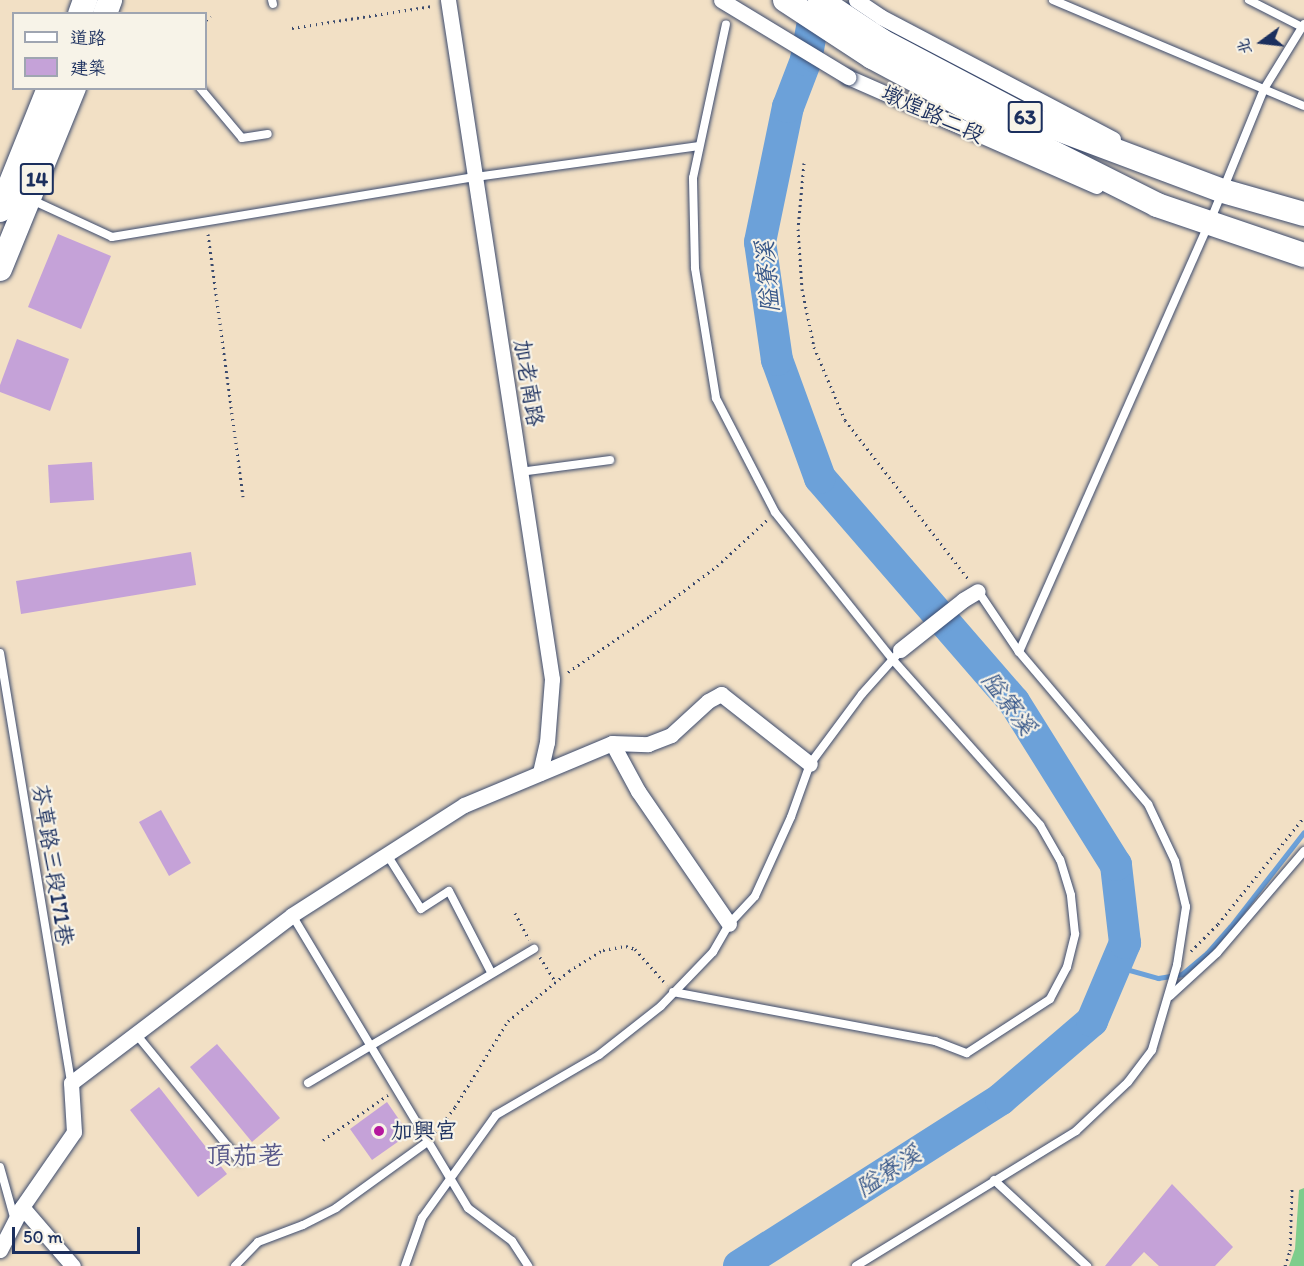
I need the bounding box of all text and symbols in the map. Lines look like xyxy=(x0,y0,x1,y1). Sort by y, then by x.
legend xyxy=(12,12,207,90)
north arrow xyxy=(1232,12,1292,72)
text: 道路 xyxy=(70,27,106,49)
text: 北 xyxy=(1233,37,1255,57)
text: 建築 xyxy=(70,57,106,79)
street label: 墩煌路二段 xyxy=(877,80,989,148)
road number: 63 xyxy=(1007,99,1043,135)
road number: 14 xyxy=(19,161,55,197)
water label: 隘寮溪 xyxy=(750,240,784,314)
street label: 加老南路 xyxy=(509,337,549,429)
water label: 隘寮溪 xyxy=(976,666,1042,740)
street label: 芬草路三段171巷 xyxy=(27,782,79,948)
place label: 加興宮 xyxy=(391,1118,457,1144)
marker: 加興宮 xyxy=(372,1124,386,1138)
water label: 隘寮溪 xyxy=(850,1139,926,1203)
district label: 頂茄荖 xyxy=(206,1140,284,1172)
scale bar xyxy=(15,1215,142,1253)
text: 50 m xyxy=(23,1226,63,1248)

